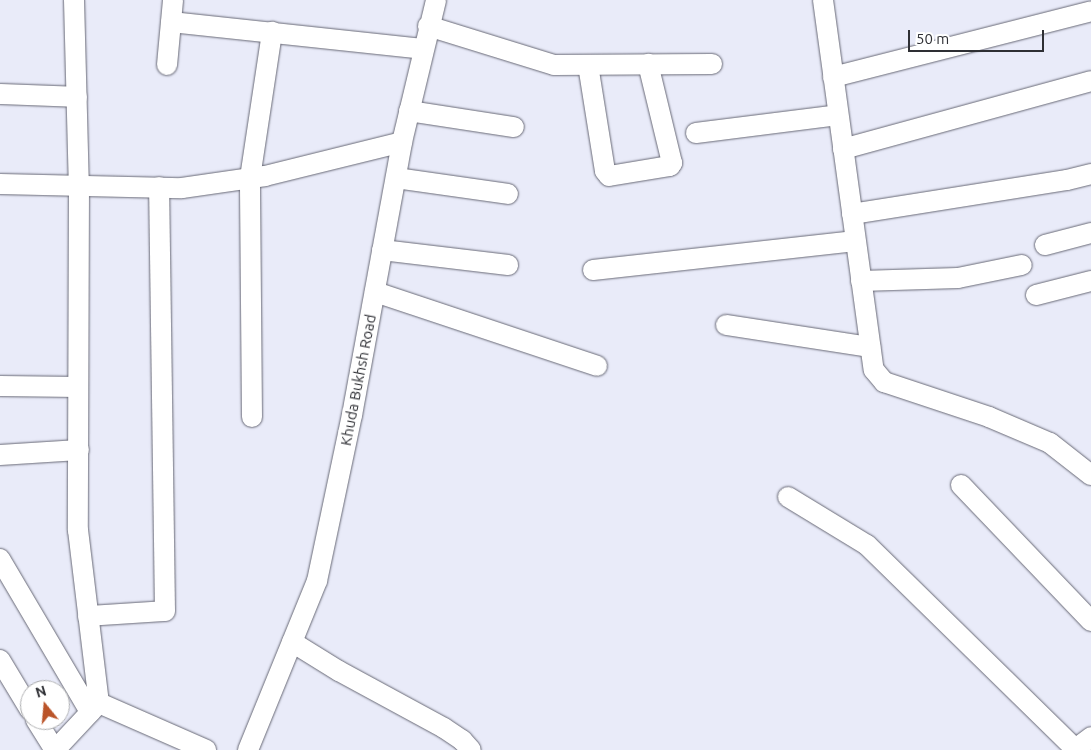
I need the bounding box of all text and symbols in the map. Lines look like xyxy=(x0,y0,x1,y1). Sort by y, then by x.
scale bar xyxy=(911,20,1047,52)
text: 50 m xyxy=(916,30,949,47)
street label: Khuda Bukhsh Road xyxy=(336,313,380,447)
north arrow xyxy=(20,680,70,730)
text: N xyxy=(34,682,48,701)

